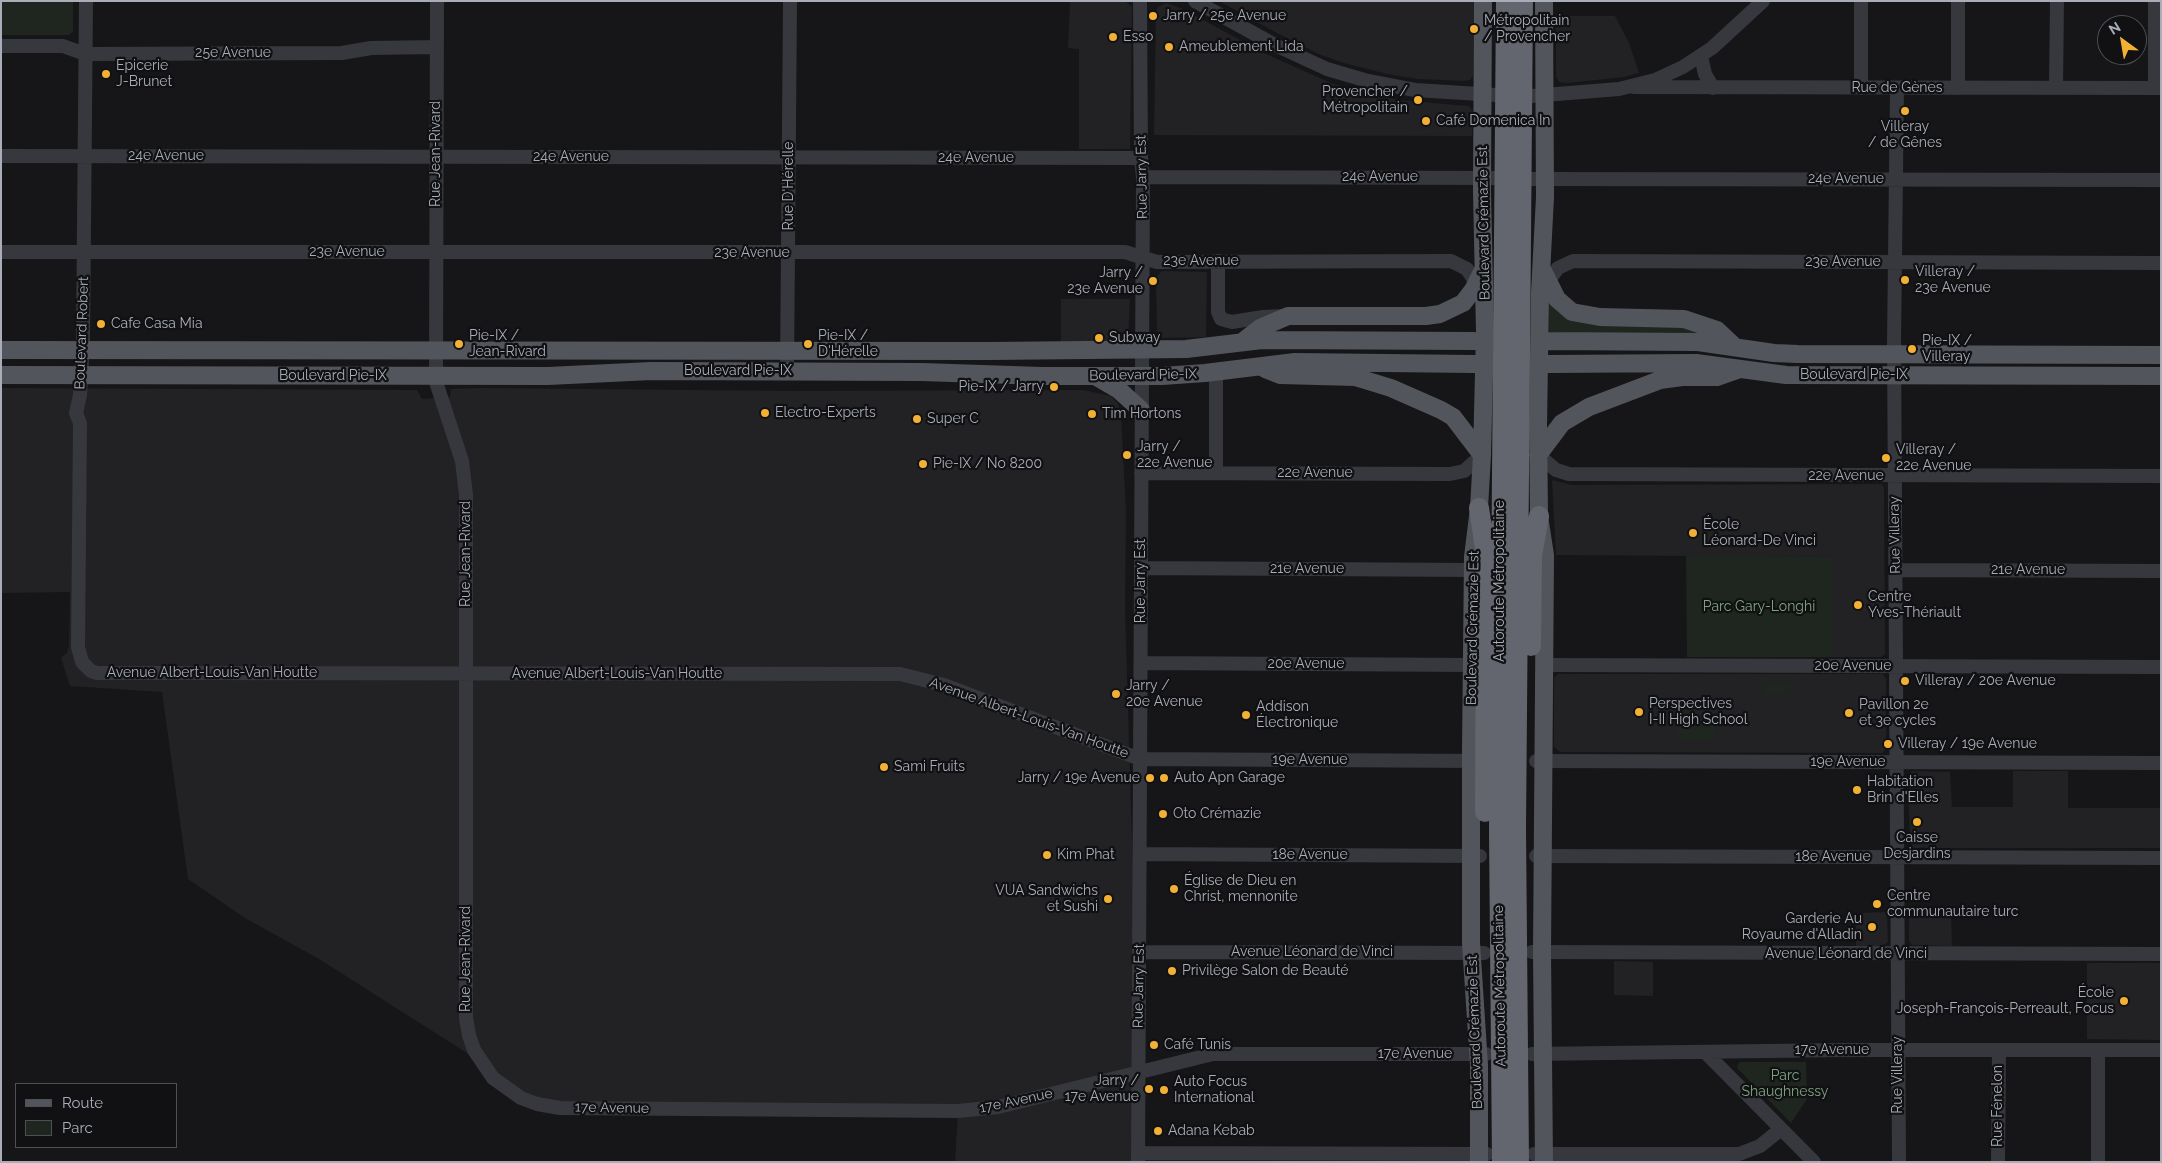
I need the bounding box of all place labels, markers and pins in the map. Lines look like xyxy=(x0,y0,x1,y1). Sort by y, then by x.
place label: Jarry / 25e Avenue xyxy=(1163,8,1286,24)
marker: Jarry / 25e Avenue xyxy=(1147,10,1159,22)
place label: Métropolitain / Provencher xyxy=(1484,13,1570,46)
marker: Métropolitain / Provencher xyxy=(1468,23,1480,35)
place label: Esso xyxy=(1123,29,1153,45)
marker: Esso xyxy=(1107,31,1119,43)
place label: Ameublement Lida xyxy=(1179,39,1304,55)
marker: Ameublement Lida xyxy=(1163,41,1175,53)
place label: Epicerie J-Brunet xyxy=(116,58,172,90)
marker: Epicerie J-Brunet xyxy=(100,68,112,80)
place label: Provencher / Métropolitain xyxy=(1322,84,1408,116)
marker: Provencher / Métropolitain xyxy=(1412,94,1424,106)
marker: Villeray / de Gênes xyxy=(1899,105,1911,117)
place label: Café Domenica In xyxy=(1436,113,1551,129)
marker: Café Domenica In xyxy=(1420,115,1432,127)
place label: Villeray / de Gênes xyxy=(1868,119,1942,152)
place label: Villeray / 23e Avenue xyxy=(1915,264,1991,296)
place label: Jarry / 23e Avenue xyxy=(1067,265,1143,298)
marker: Villeray / 23e Avenue xyxy=(1899,274,1911,286)
marker: Jarry / 23e Avenue xyxy=(1147,275,1159,287)
place label: Cafe Casa Mia xyxy=(111,316,203,332)
marker: Cafe Casa Mia xyxy=(95,318,107,330)
place label: Pie-IX / Jean-Rivard xyxy=(469,328,546,361)
place label: Pie-IX / D'Hérelle xyxy=(818,328,878,361)
place label: Subway xyxy=(1109,330,1160,346)
marker: Subway xyxy=(1093,332,1105,344)
place label: Pie-IX / Villeray xyxy=(1922,333,1972,366)
marker: Pie-IX / Jean-Rivard xyxy=(453,338,465,350)
marker: Pie-IX / D'Hérelle xyxy=(802,338,814,350)
marker: Pie-IX / Villeray xyxy=(1906,343,1918,355)
place label: Pie-IX / Jarry xyxy=(959,379,1044,395)
marker: Pie-IX / Jarry xyxy=(1048,381,1060,393)
place label: Electro-Experts xyxy=(775,405,876,421)
place label: Tim Hortons xyxy=(1102,406,1181,422)
marker: Electro-Experts xyxy=(759,407,771,419)
marker: Tim Hortons xyxy=(1086,408,1098,420)
place label: Super C xyxy=(927,411,979,427)
marker: Super C xyxy=(911,413,923,425)
place label: Jarry / 22e Avenue xyxy=(1137,439,1213,472)
place label: Villeray / 22e Avenue xyxy=(1896,442,1972,474)
marker: Jarry / 22e Avenue xyxy=(1121,449,1133,461)
marker: Villeray / 22e Avenue xyxy=(1880,452,1892,464)
place label: Pie-IX / No 8200 xyxy=(933,456,1042,472)
marker: Pie-IX / No 8200 xyxy=(917,458,929,470)
place label: École Léonard-De Vinci xyxy=(1703,517,1816,550)
marker: École Léonard-De Vinci xyxy=(1687,527,1699,539)
place label: Centre Yves-Thériault xyxy=(1868,589,1961,622)
marker: Centre Yves-Thériault xyxy=(1852,599,1864,611)
place label: Villeray / 20e Avenue xyxy=(1915,673,2056,689)
marker: Villeray / 20e Avenue xyxy=(1899,675,1911,687)
place label: Jarry / 20e Avenue xyxy=(1126,678,1203,710)
marker: Jarry / 20e Avenue xyxy=(1110,688,1122,700)
place label: Perspectives I-II High School xyxy=(1649,696,1747,729)
place label: Pavillon 2e et 3e cycles xyxy=(1859,697,1936,730)
place label: Addison Électronique xyxy=(1256,699,1338,732)
marker: Perspectives I-II High School xyxy=(1633,706,1645,718)
marker: Pavillon 2e et 3e cycles xyxy=(1843,707,1855,719)
marker: Addison Électronique xyxy=(1240,709,1252,721)
place label: Villeray / 19e Avenue xyxy=(1898,736,2037,752)
marker: Villeray / 19e Avenue xyxy=(1882,738,1894,750)
place label: Sami Fruits xyxy=(894,759,965,775)
marker: Sami Fruits xyxy=(878,761,890,773)
place label: Jarry / 19e Avenue xyxy=(1018,770,1140,786)
place label: Auto Apn Garage xyxy=(1174,770,1285,786)
marker: Jarry / 19e Avenue xyxy=(1144,772,1156,784)
marker: Auto Apn Garage xyxy=(1158,772,1170,784)
place label: Habitation Brin d'Elles xyxy=(1867,774,1939,806)
marker: Habitation Brin d'Elles xyxy=(1851,784,1863,796)
place label: Oto Crémazie xyxy=(1173,806,1261,822)
marker: Oto Crémazie xyxy=(1157,808,1169,820)
marker: Caisse Desjardins xyxy=(1911,816,1923,828)
place label: Caisse Desjardins xyxy=(1883,830,1951,862)
place label: Kim Phat xyxy=(1057,847,1115,863)
marker: Kim Phat xyxy=(1041,849,1053,861)
place label: Église de Dieu en Christ, mennonite xyxy=(1184,873,1298,906)
place label: VUA Sandwichs et Sushi xyxy=(995,883,1098,916)
marker: Église de Dieu en Christ, mennonite xyxy=(1168,883,1180,895)
place label: Centre communautaire turc xyxy=(1887,888,2018,920)
marker: VUA Sandwichs et Sushi xyxy=(1102,893,1114,905)
marker: Centre communautaire turc xyxy=(1871,898,1883,910)
place label: Garderie Au Royaume d'Alladin xyxy=(1742,911,1862,944)
marker: Garderie Au Royaume d'Alladin xyxy=(1866,921,1878,933)
place label: Privilège Salon de Beauté xyxy=(1182,963,1348,979)
marker: Privilège Salon de Beauté xyxy=(1166,965,1178,977)
place label: École Joseph-François-Perreault, Focus xyxy=(1897,985,2114,1018)
marker: École Joseph-François-Perreault, Focus xyxy=(2118,995,2130,1007)
place label: Café Tunis xyxy=(1164,1037,1231,1053)
marker: Café Tunis xyxy=(1148,1039,1160,1051)
place label: Jarry / 17e Avenue xyxy=(1065,1073,1139,1106)
place label: Auto Focus International xyxy=(1174,1074,1255,1106)
marker: Jarry / 17e Avenue xyxy=(1143,1083,1155,1095)
marker: Auto Focus International xyxy=(1158,1084,1170,1096)
place label: Adana Kebab xyxy=(1168,1123,1255,1139)
marker: Adana Kebab xyxy=(1152,1125,1164,1137)

